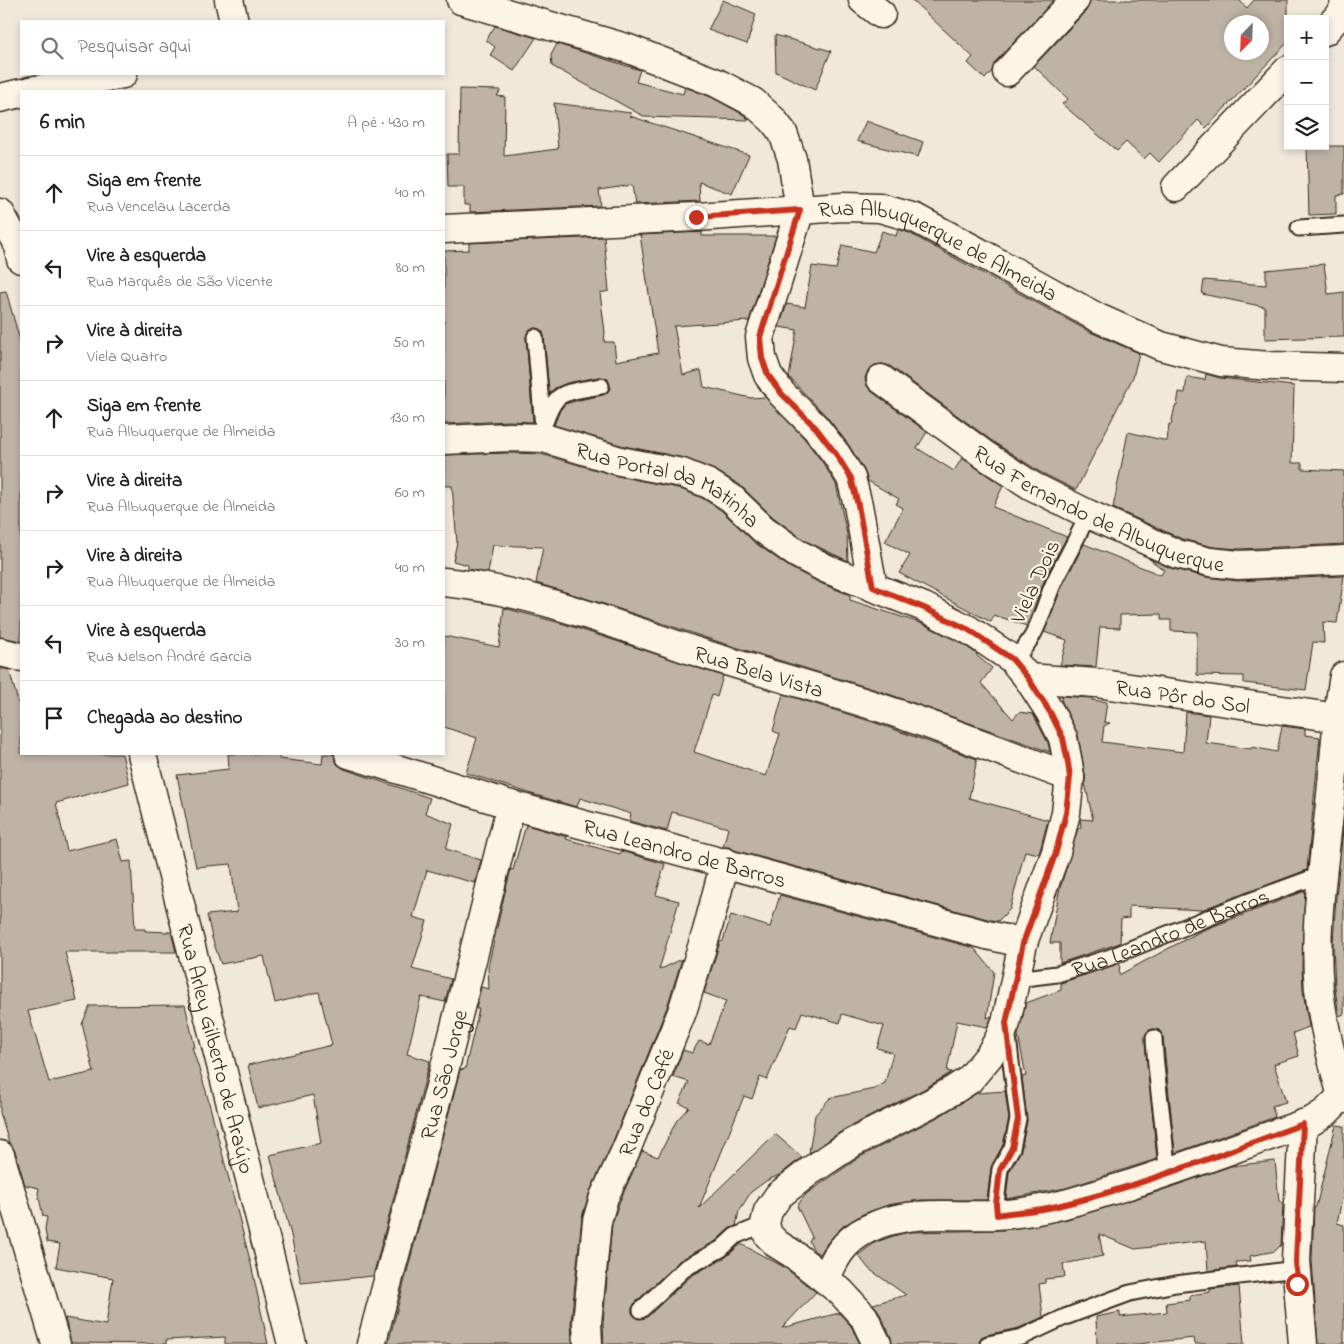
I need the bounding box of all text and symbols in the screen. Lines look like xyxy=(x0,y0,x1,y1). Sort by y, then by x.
north arrow xyxy=(1224,15,1269,60)
map controls xyxy=(1284,15,1329,150)
button: + xyxy=(1284,15,1329,60)
search box xyxy=(20,20,445,75)
icon: search xyxy=(38,34,66,62)
text: Pesquisar aqui xyxy=(78,34,191,61)
button: − xyxy=(1284,60,1329,105)
button: layers xyxy=(1284,105,1329,150)
text: 6 min xyxy=(40,108,85,138)
text: A pé · 430 m xyxy=(347,111,425,135)
text: Siga em frente xyxy=(87,168,201,195)
icon: ahead xyxy=(40,179,68,207)
text: 40 m xyxy=(395,181,425,205)
street label: Rua Albuquerque de Almeida xyxy=(817,194,1062,311)
text: Rua Vencelau Lacerda xyxy=(87,195,230,219)
route end xyxy=(685,206,708,229)
text: Vire à esquerda xyxy=(87,243,206,270)
icon: left xyxy=(40,254,68,282)
text: 80 m xyxy=(396,256,425,280)
text: Rua Marquês de São Vicente xyxy=(87,270,273,294)
text: Vire à direita xyxy=(87,318,182,345)
icon: right xyxy=(40,329,68,357)
text: 50 m xyxy=(393,331,425,355)
text: Viela Quatro xyxy=(87,345,167,369)
text: Siga em frente xyxy=(87,393,201,420)
icon: ahead xyxy=(40,404,68,432)
text: 130 m xyxy=(390,406,425,430)
text: Rua Albuquerque de Almeida xyxy=(87,420,275,444)
street label: Rua Portal da Matinha xyxy=(571,435,766,537)
street label: Rua Fernando de Albuquerque xyxy=(965,439,1226,582)
text: Vire à direita xyxy=(87,468,182,495)
icon: right xyxy=(40,479,68,507)
text: 60 m xyxy=(395,481,425,505)
text: Rua Albuquerque de Almeida xyxy=(87,495,275,519)
street label: Viela Dois xyxy=(1003,535,1070,630)
text: Vire à direita xyxy=(87,543,182,570)
icon: right xyxy=(40,554,68,582)
text: 40 m xyxy=(395,556,425,580)
text: Rua Albuquerque de Almeida xyxy=(87,570,275,594)
text: Vire à esquerda xyxy=(87,618,206,645)
icon: left xyxy=(40,629,68,657)
text: 30 m xyxy=(395,631,425,655)
street label: Rua Bela Vista xyxy=(689,639,827,708)
text: Rua Nelson André Garcia xyxy=(87,645,252,669)
street label: Rua Pôr do Sol xyxy=(1113,673,1252,724)
icon: arrive xyxy=(40,704,68,732)
text: Chegada ao destino xyxy=(87,705,242,732)
street label: Rua Leandro de Barros xyxy=(579,812,789,898)
street label: Rua Leandro de Barros xyxy=(1068,882,1274,987)
street label: Rua Arley Gilberto de Araújo xyxy=(167,921,261,1178)
street label: Rua São Jorge xyxy=(414,1007,478,1144)
street label: Rua do Café xyxy=(612,1044,685,1162)
route start xyxy=(1286,1273,1309,1296)

